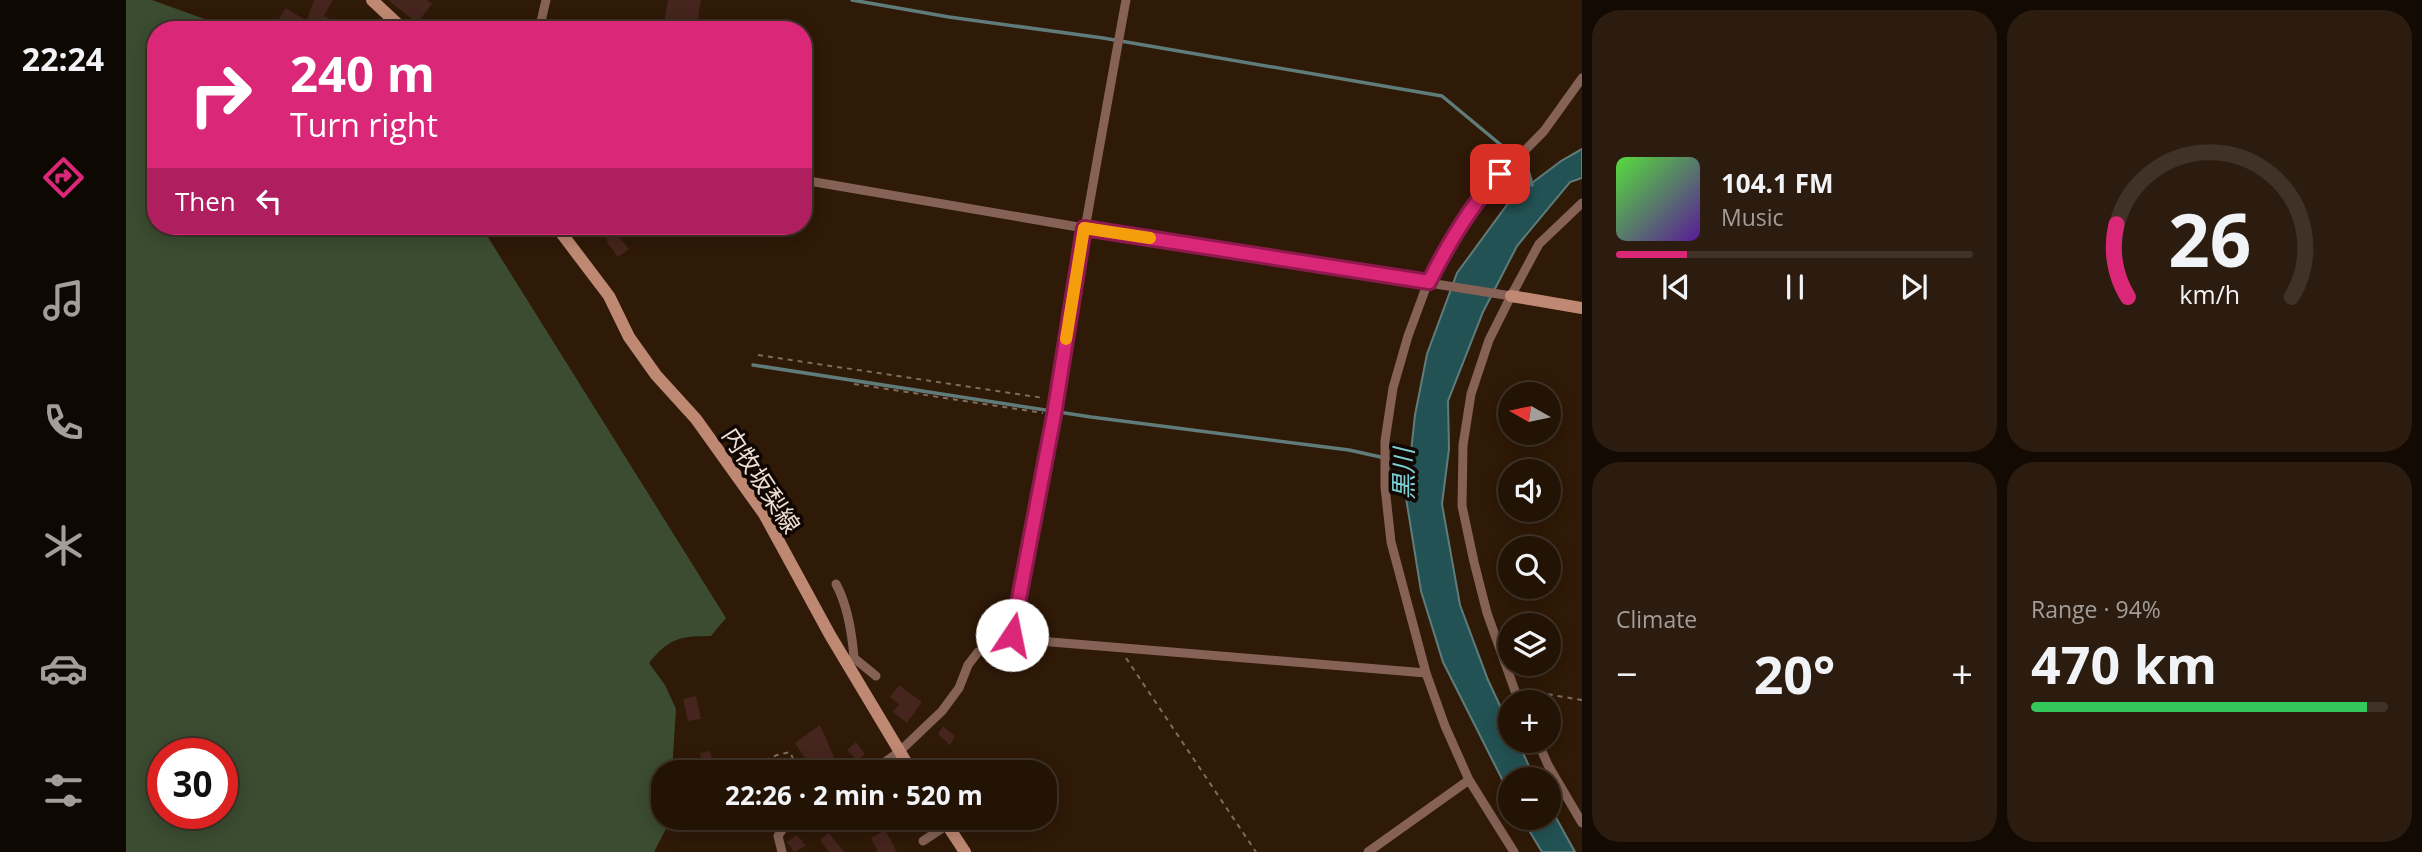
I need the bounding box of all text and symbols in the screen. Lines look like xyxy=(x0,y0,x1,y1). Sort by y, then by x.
text: 22:24 xyxy=(22,37,104,80)
text: 240 m xyxy=(290,40,435,106)
icon: right xyxy=(175,49,266,140)
text: Turn right xyxy=(290,103,438,146)
pin xyxy=(1470,144,1530,204)
icon: directions xyxy=(39,153,88,202)
icon: arrive xyxy=(1481,155,1519,193)
text: 104.1 FM xyxy=(1721,165,1833,201)
icon: left xyxy=(250,182,288,220)
text: Then xyxy=(175,183,236,219)
text: 26 xyxy=(2168,190,2251,289)
text: Music xyxy=(1721,201,1784,233)
icon: previous xyxy=(1657,268,1695,306)
icon: pause xyxy=(1776,268,1814,306)
icon: next xyxy=(1895,268,1933,306)
icon: music xyxy=(39,276,88,325)
text: km/h xyxy=(2179,277,2240,311)
north arrow xyxy=(1498,382,1561,444)
map controls xyxy=(1498,382,1561,830)
icon: phone xyxy=(39,398,88,447)
street label: 内牧坂梨線 xyxy=(715,421,809,539)
water label: 黒川 xyxy=(1385,445,1421,500)
button: sound xyxy=(1498,459,1561,522)
icon: climate xyxy=(39,521,88,570)
button: search xyxy=(1498,536,1561,599)
text: Range · 94% xyxy=(2031,593,2161,625)
position arrow xyxy=(975,598,1049,672)
text: Climate xyxy=(1616,603,1697,635)
button: layers xyxy=(1498,613,1561,676)
text: 470 km xyxy=(2031,628,2217,699)
text: 20° xyxy=(1754,638,1835,709)
icon: car xyxy=(39,644,88,693)
text: − xyxy=(1616,647,1638,699)
text: + xyxy=(1951,647,1973,699)
button: + xyxy=(1498,690,1561,753)
speed limit sign: 30 xyxy=(147,738,238,829)
icon: filters xyxy=(39,766,88,815)
button: − xyxy=(1498,767,1561,830)
text: 22:26 · 2 min · 520 m xyxy=(725,777,983,813)

